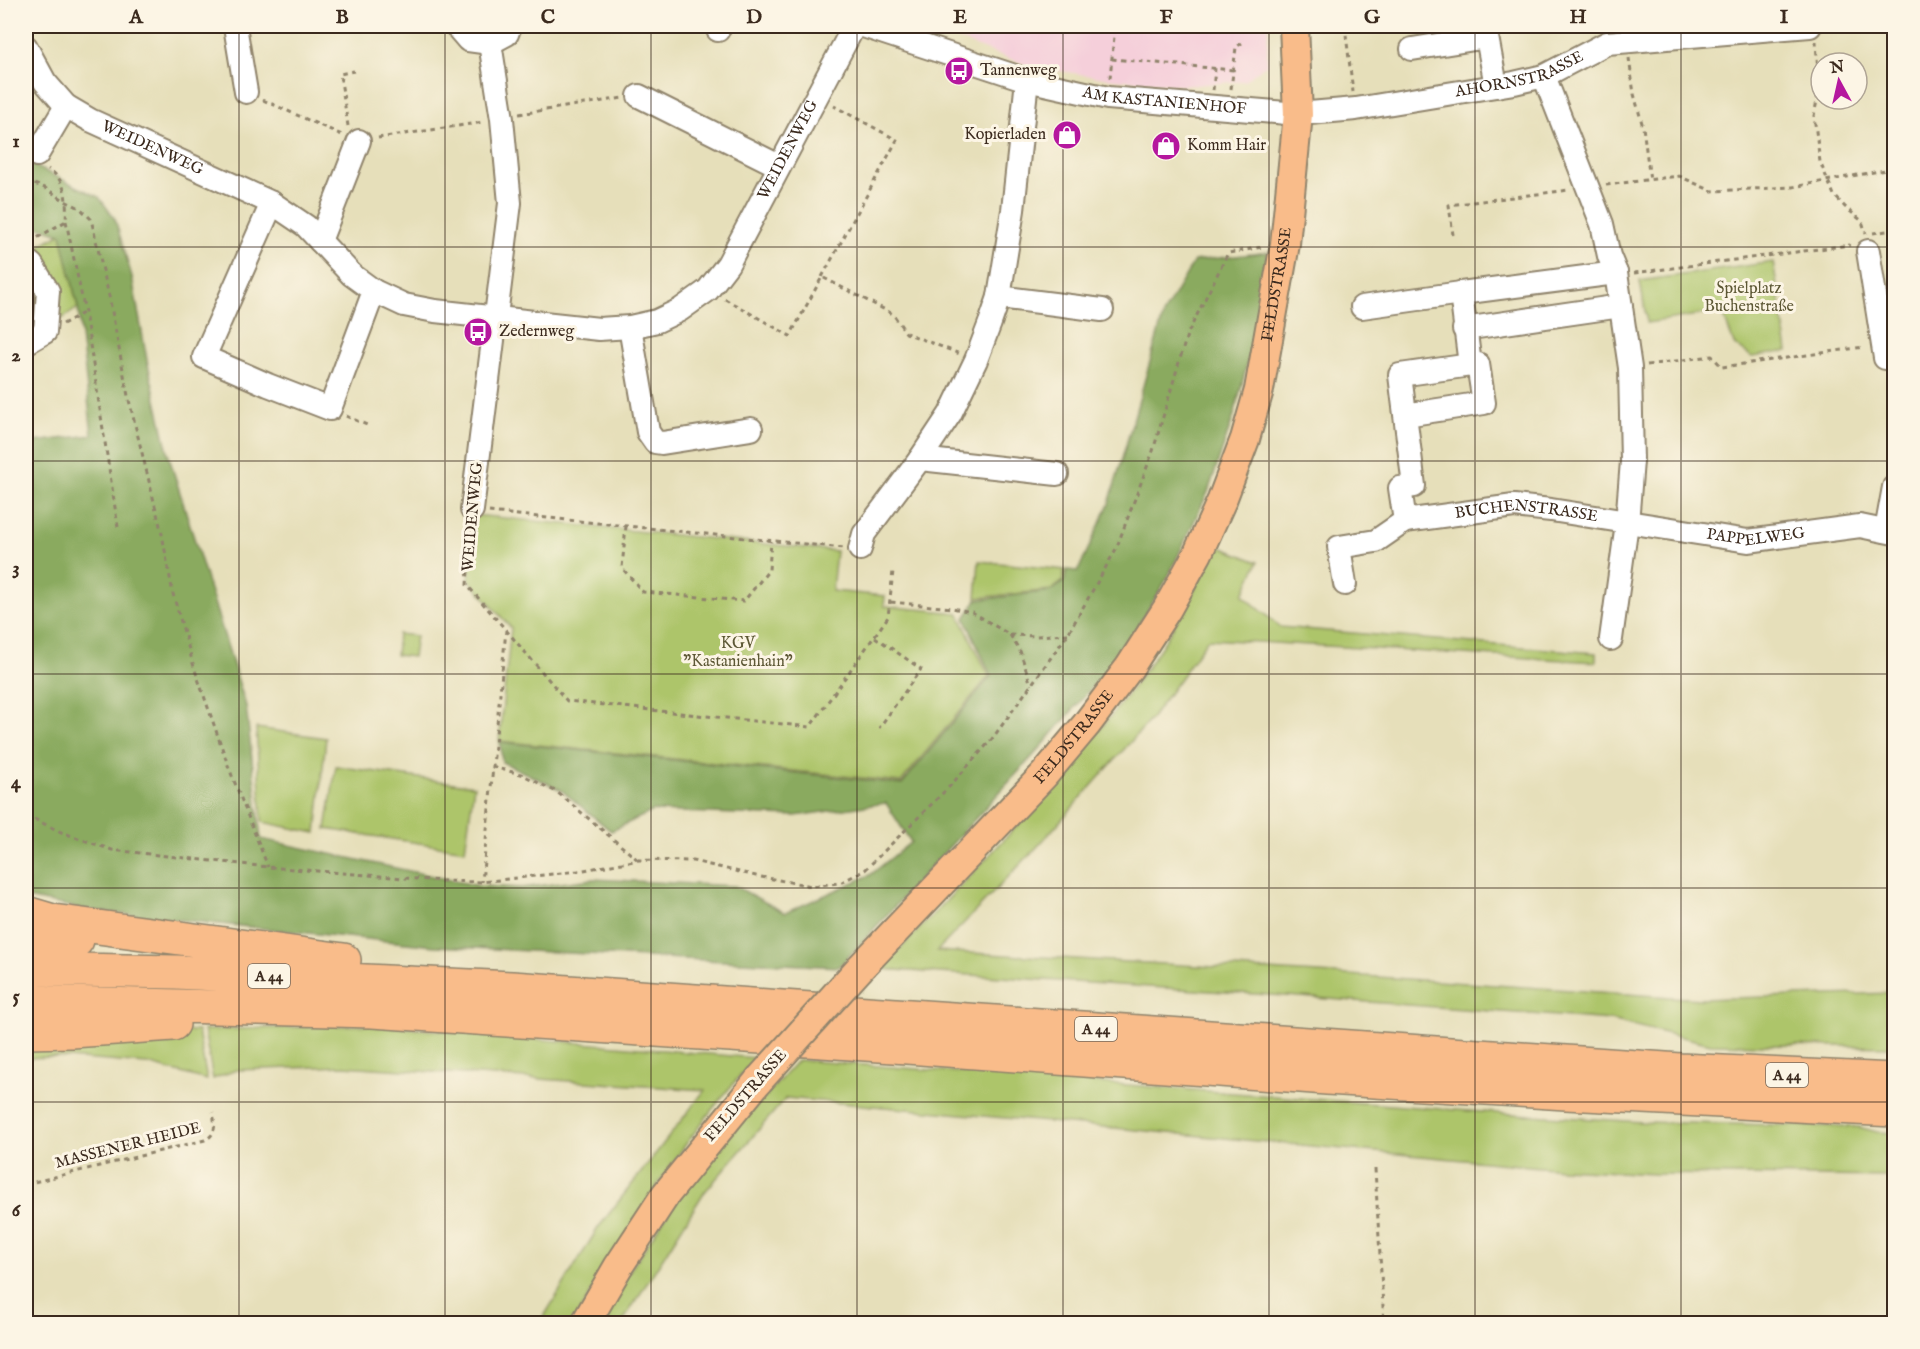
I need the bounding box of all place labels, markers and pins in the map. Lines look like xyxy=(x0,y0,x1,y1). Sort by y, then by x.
bus stop icon: Tannenweg xyxy=(943,55,975,87)
place label: Tannenweg xyxy=(980,61,1057,81)
shop icon: Kopierladen xyxy=(1051,119,1083,151)
place label: Kopierladen xyxy=(964,125,1046,145)
shop icon: Komm Hair xyxy=(1150,130,1182,162)
place label: Komm Hair xyxy=(1187,136,1266,156)
bus stop icon: Zedernweg xyxy=(462,316,494,348)
place label: Zedernweg xyxy=(499,322,574,342)

